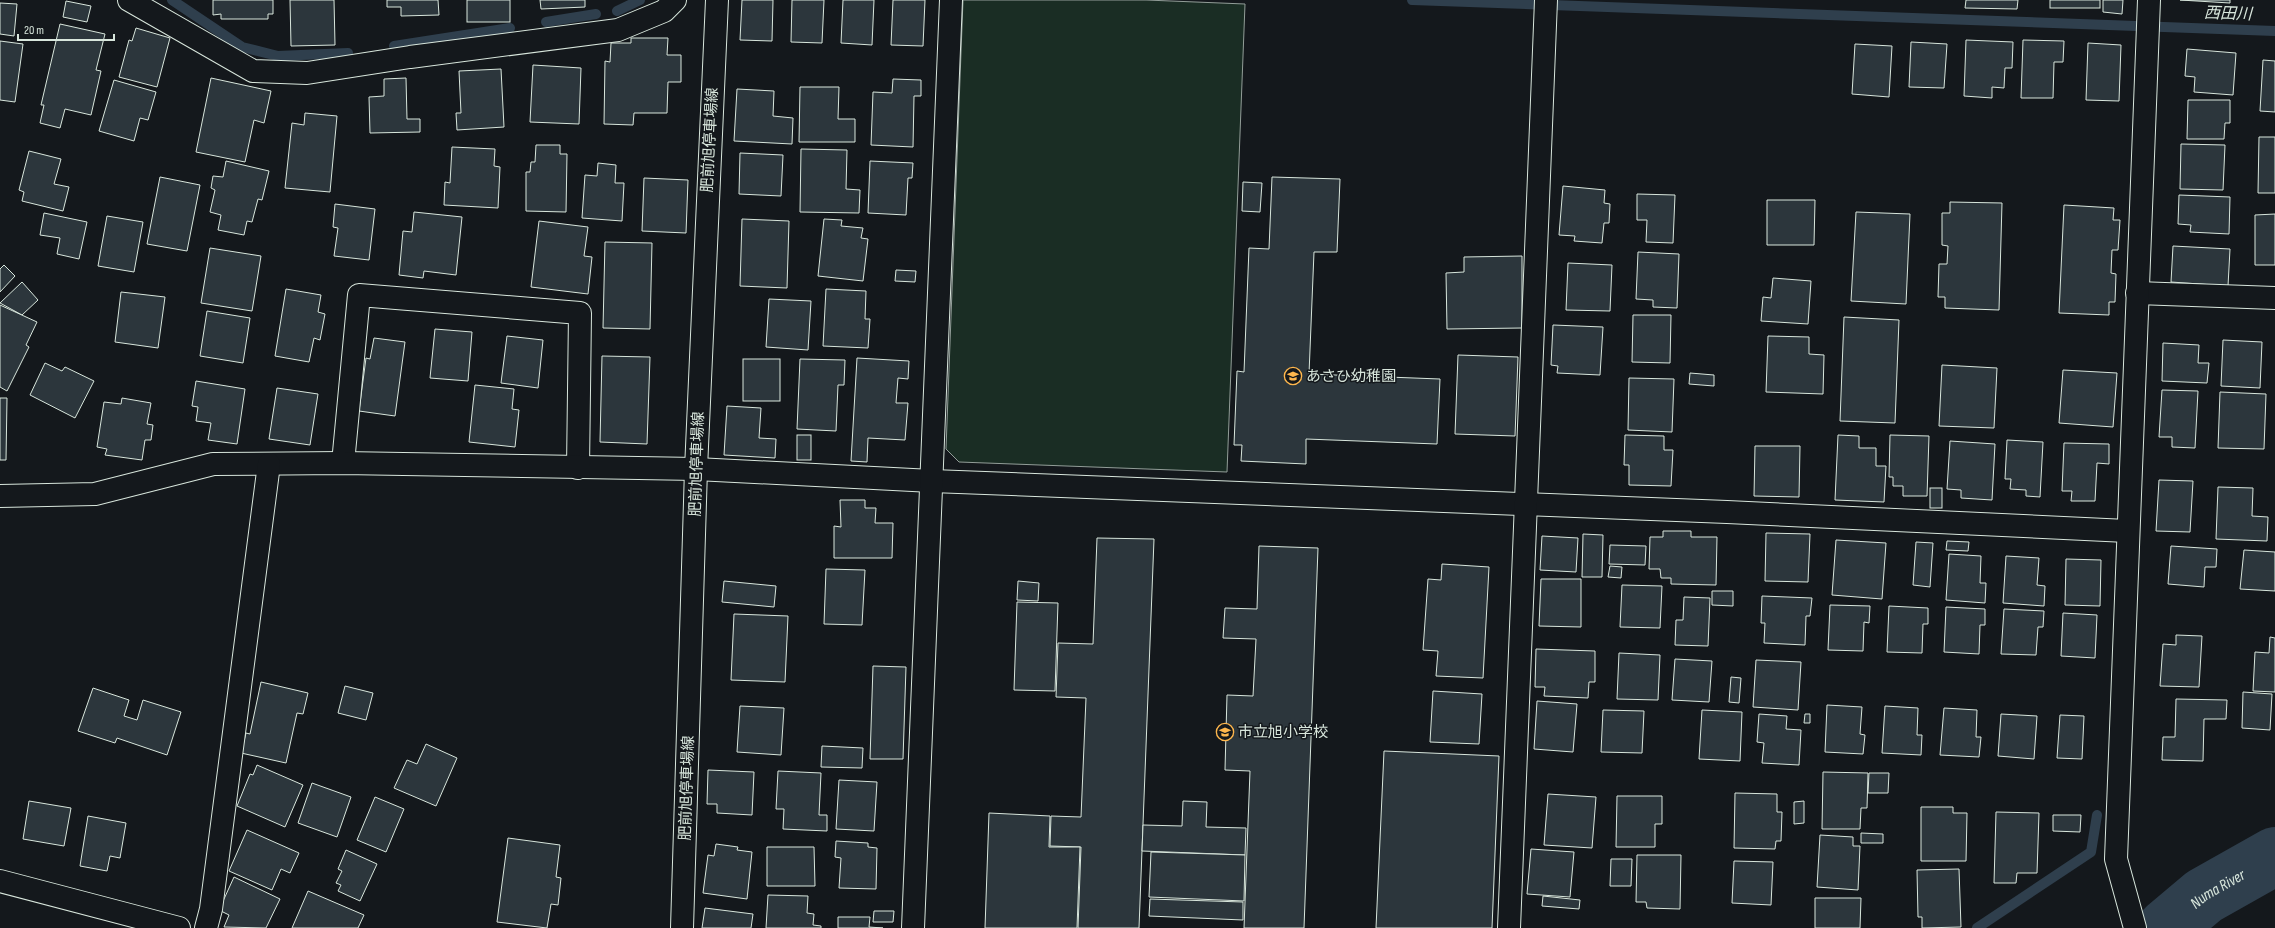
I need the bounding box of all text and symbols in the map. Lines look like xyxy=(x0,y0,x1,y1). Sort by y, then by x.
water label: 西田川 xyxy=(2204,4,2254,24)
scale bar xyxy=(18,16,114,42)
text: 20 m xyxy=(24,23,44,38)
street label: 肥前旭停車場線 xyxy=(698,87,722,193)
school or university icon: あさひ幼稚園 xyxy=(1283,366,1303,386)
place label: あさひ幼稚園 xyxy=(1306,367,1396,386)
street label: 肥前旭停車場線 xyxy=(686,411,708,517)
school or university icon: 市立旭小学校 xyxy=(1215,722,1235,742)
place label: 市立旭小学校 xyxy=(1238,723,1328,742)
street label: 肥前旭停車場線 xyxy=(676,735,698,841)
water label: Numa River xyxy=(2186,865,2249,913)

